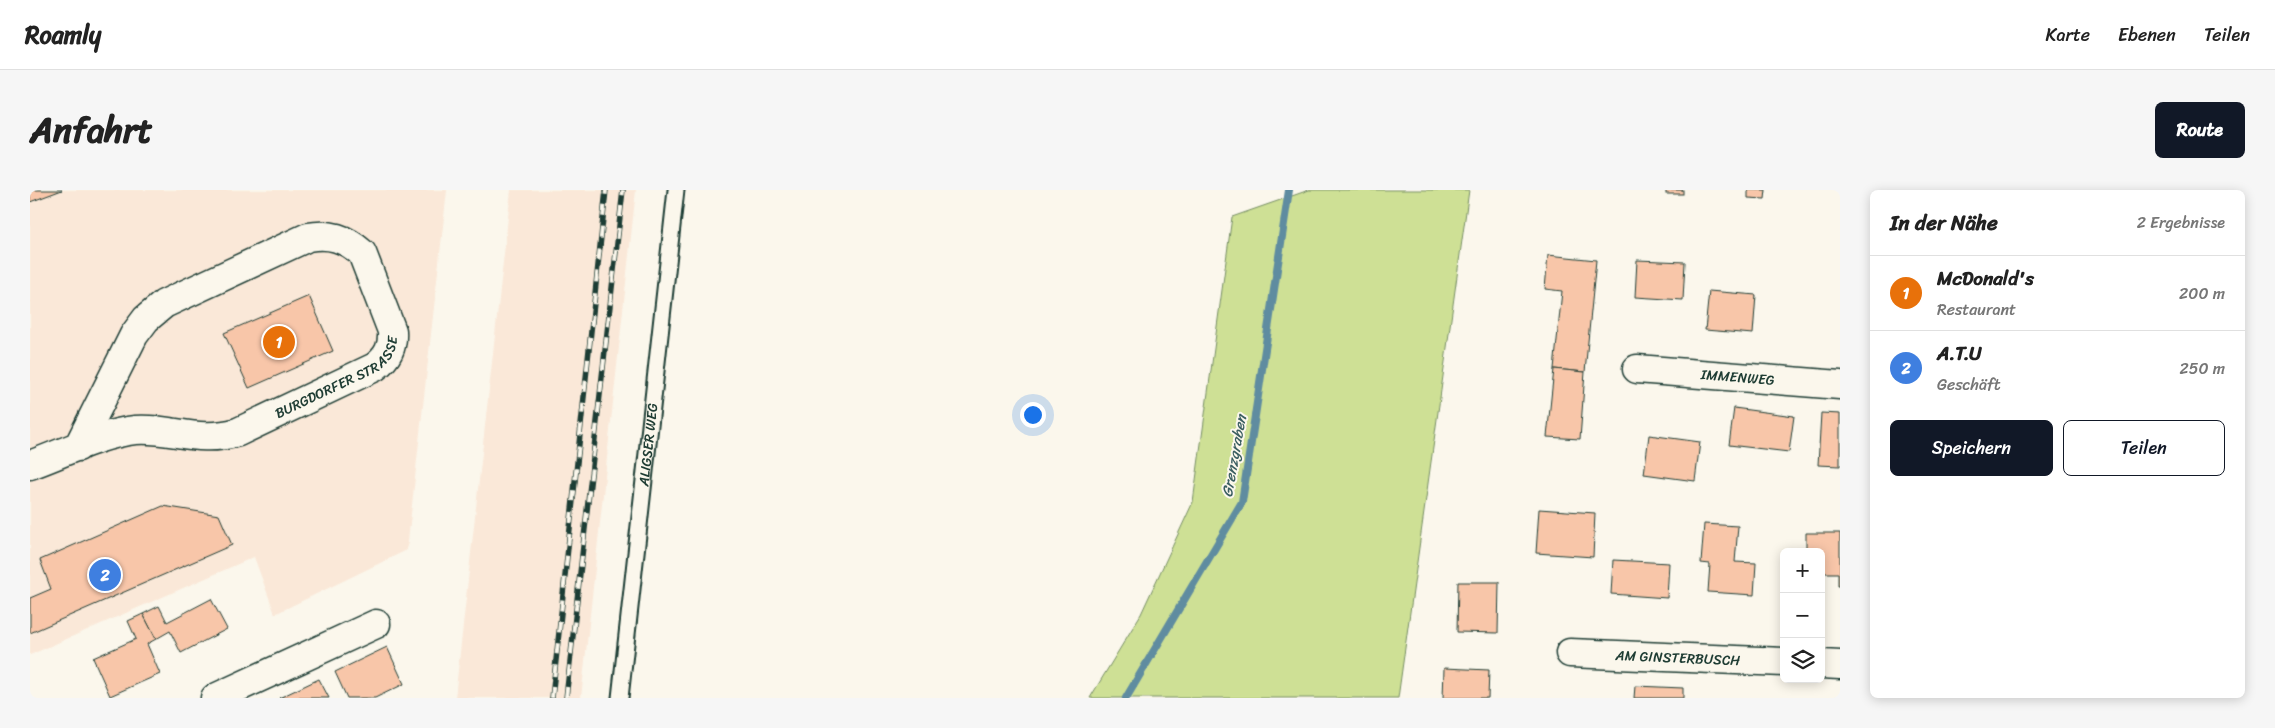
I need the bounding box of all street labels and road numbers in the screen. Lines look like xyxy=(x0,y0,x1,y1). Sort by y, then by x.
street label: BURGDORFER STRASSE xyxy=(271,334,405,425)
street label: IMMENWEG xyxy=(1699,361,1776,392)
street label: ALIGSER WEG xyxy=(631,401,665,488)
street label: AM GINSTERBUSCH xyxy=(1614,642,1741,673)

